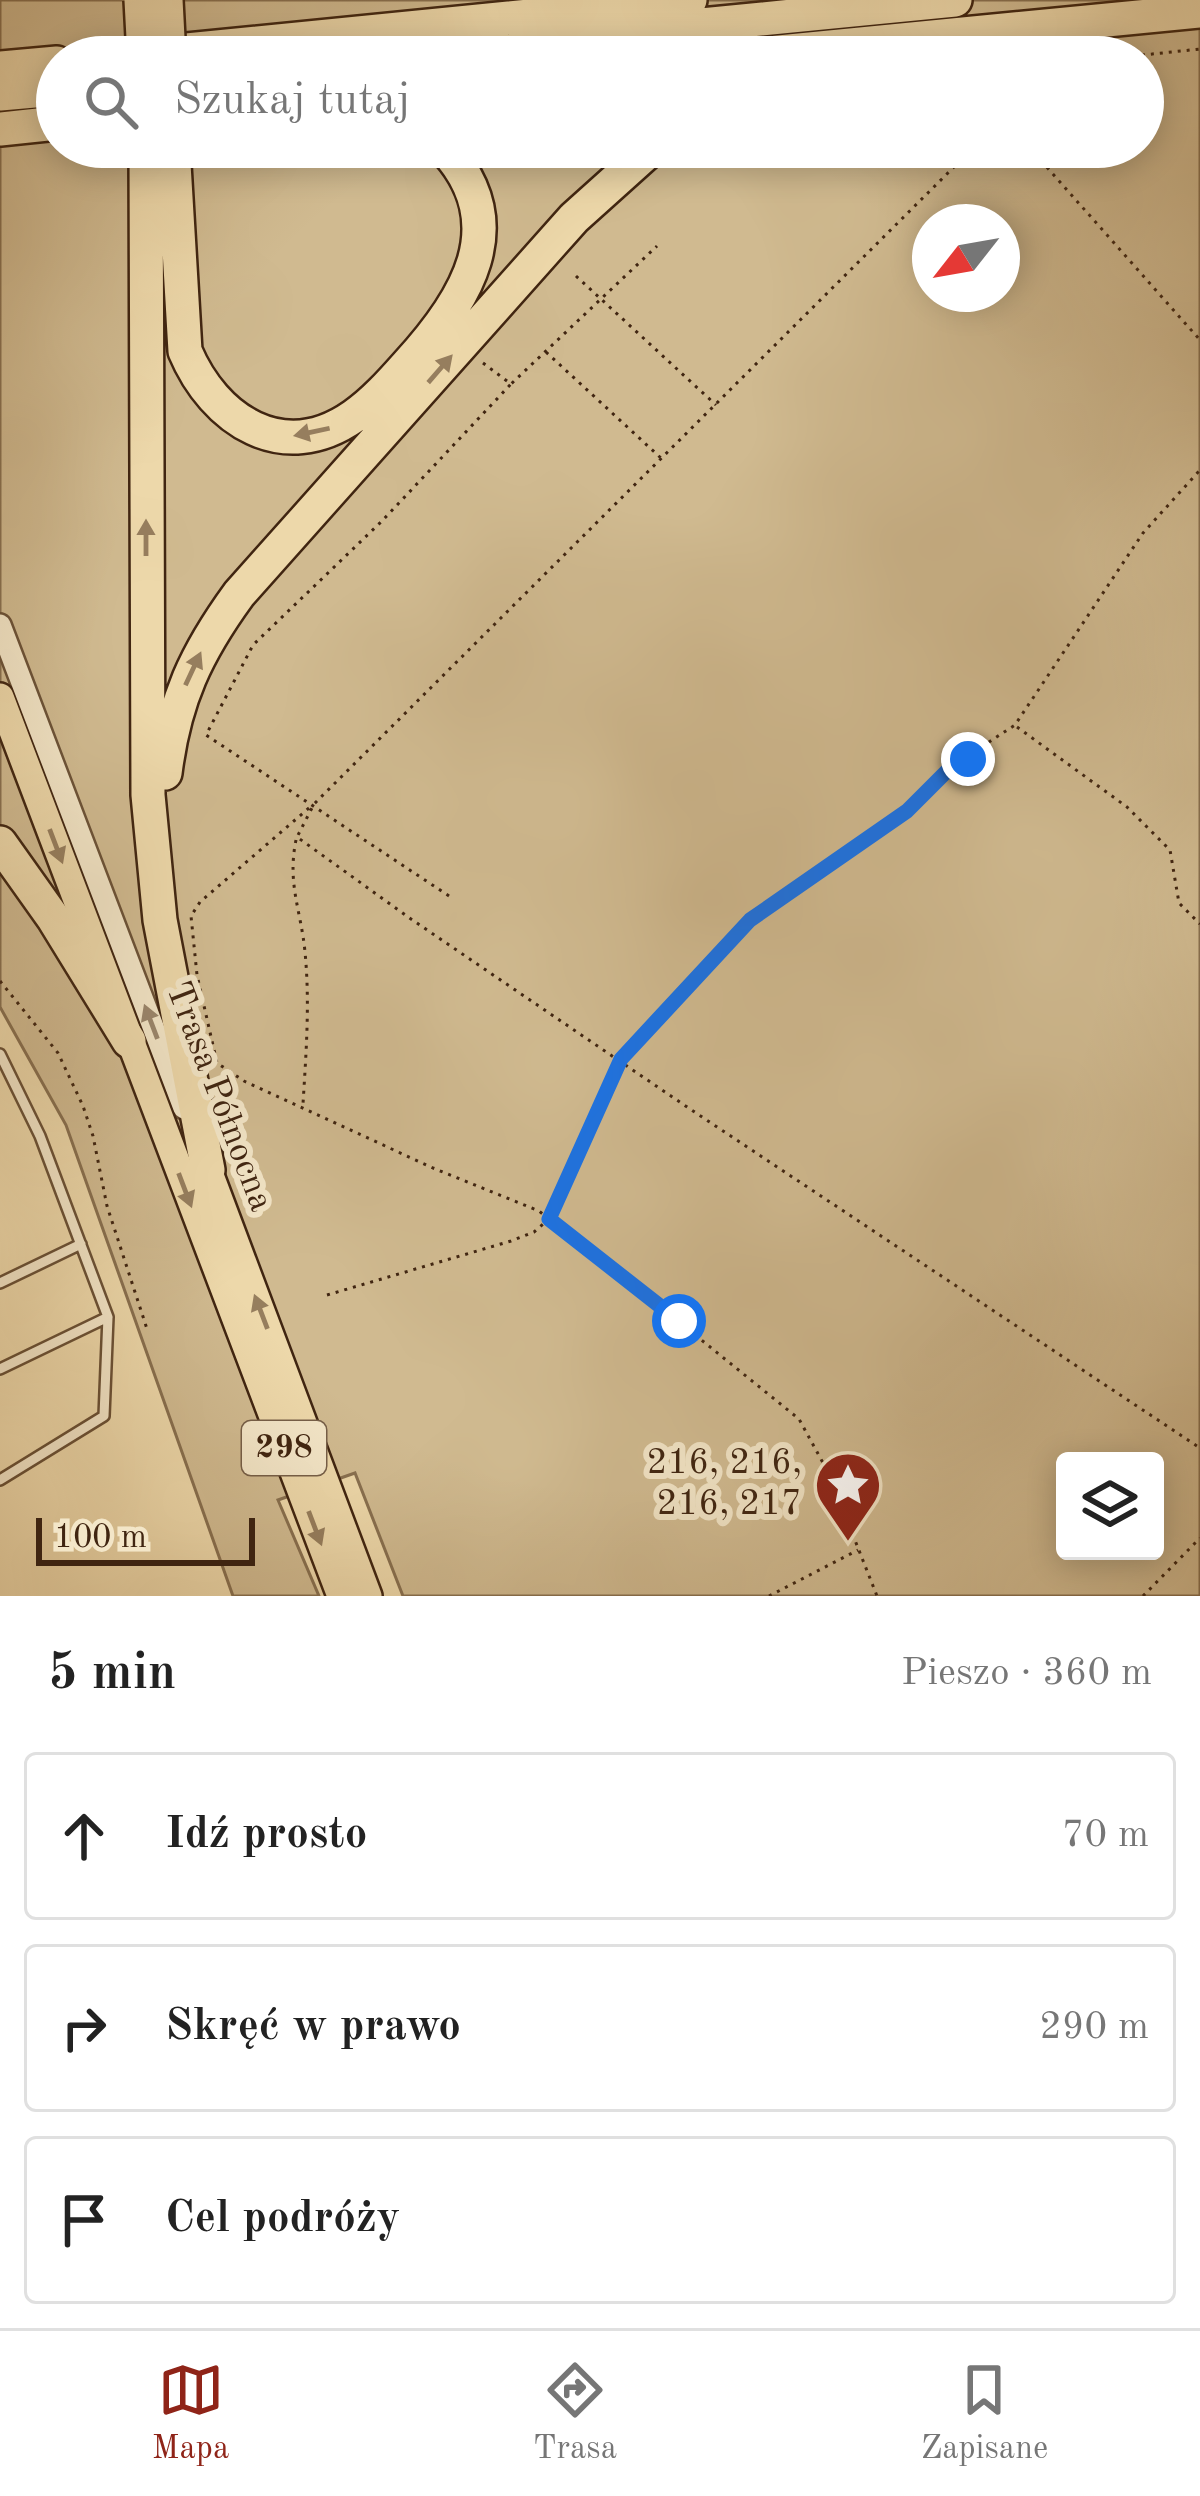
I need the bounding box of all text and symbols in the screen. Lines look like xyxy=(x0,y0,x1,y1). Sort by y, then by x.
search box xyxy=(36,36,1164,168)
icon: search xyxy=(78,69,144,135)
text: Szukaj tutaj xyxy=(174,79,411,124)
north arrow xyxy=(912,204,1020,312)
one-way arrow xyxy=(427,354,453,384)
one-way arrow xyxy=(293,423,331,442)
one-way arrow xyxy=(136,518,156,556)
one-way arrow xyxy=(183,651,203,686)
route end xyxy=(941,732,995,786)
one-way arrow xyxy=(48,828,66,864)
street label: Trasa Północna xyxy=(158,977,278,1217)
one-way arrow xyxy=(141,1003,160,1039)
one-way arrow xyxy=(176,1173,195,1209)
one-way arrow xyxy=(250,1293,269,1329)
route start xyxy=(652,1294,706,1348)
road number: 298 xyxy=(242,1421,326,1475)
place label: 216, 216, 216, 217 xyxy=(646,1446,802,1523)
place icon: 216, 216, 216, 217 xyxy=(813,1450,883,1544)
map controls xyxy=(1056,1452,1164,1560)
button: layers xyxy=(1056,1452,1164,1560)
one-way arrow xyxy=(306,1510,325,1546)
scale bar xyxy=(36,1512,255,1565)
text: 100 m xyxy=(54,1522,147,1555)
text: 5 min xyxy=(48,1649,176,1700)
text: Pieszo · 360 m xyxy=(901,1654,1152,1693)
icon: ahead xyxy=(51,1803,117,1869)
text: Idź prosto xyxy=(165,1813,367,1858)
text: 70 m xyxy=(1062,1816,1149,1855)
icon: right xyxy=(51,1995,117,2061)
text: Skręć w prawo xyxy=(165,2005,461,2050)
text: 290 m xyxy=(1039,2008,1149,2047)
icon: arrive xyxy=(51,2187,117,2253)
text: Cel podróży xyxy=(165,2197,400,2242)
tab: Mapa xyxy=(152,2357,229,2470)
tab: Trasa xyxy=(533,2357,617,2470)
tab: Zapisane xyxy=(921,2357,1048,2470)

